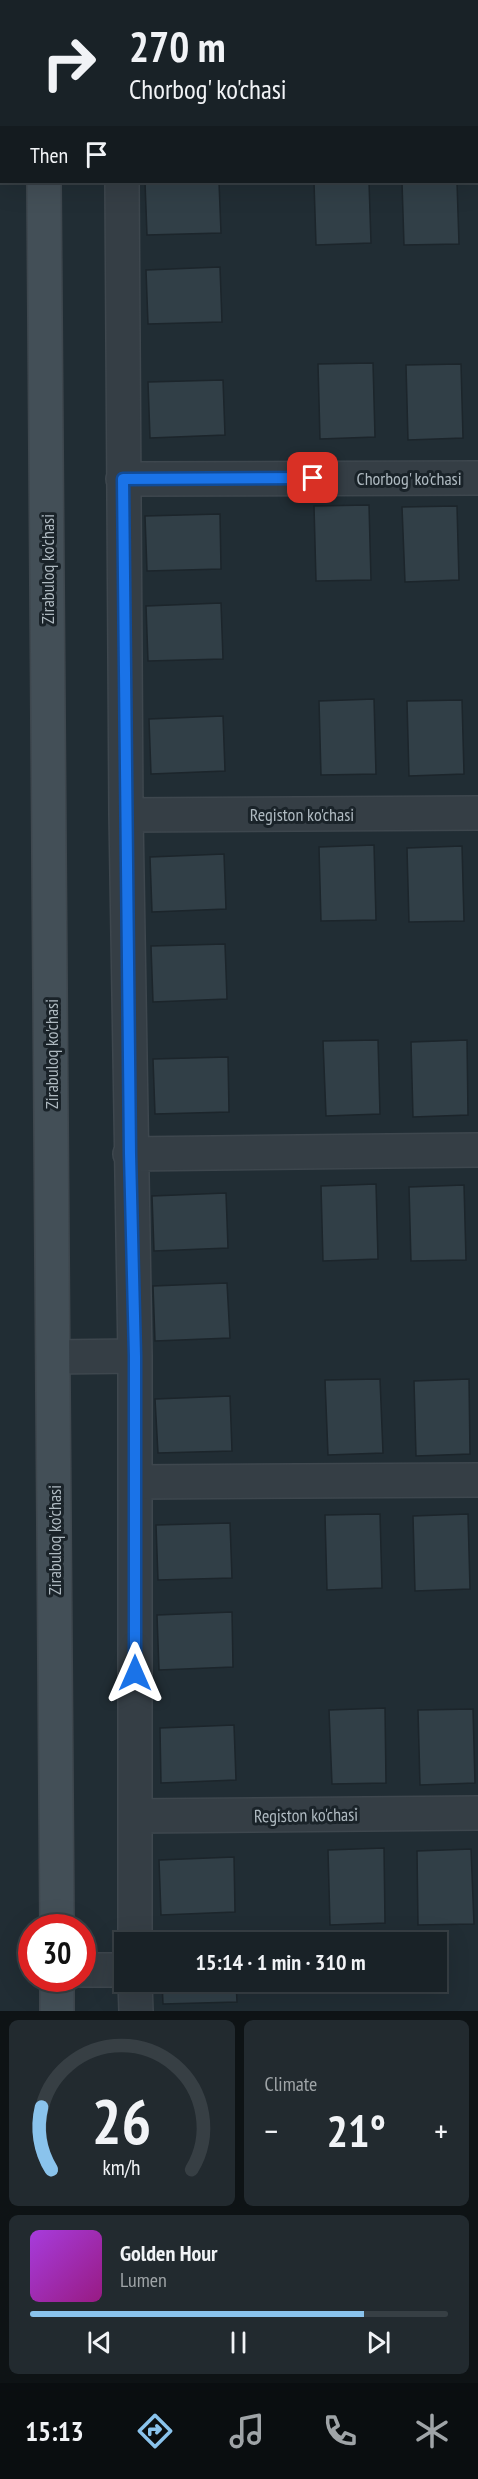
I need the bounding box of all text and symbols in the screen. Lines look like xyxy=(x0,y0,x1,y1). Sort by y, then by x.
text: 270 m xyxy=(129,19,226,74)
icon: right xyxy=(30,24,108,102)
text: Chorbog' ko'chasi xyxy=(129,72,287,106)
icon: arrive xyxy=(80,138,113,171)
text: Then xyxy=(30,141,68,169)
pin xyxy=(287,452,338,503)
icon: arrive xyxy=(296,461,329,494)
street label: Chorbog' ko'chasi xyxy=(356,467,462,490)
street label: Zirabuloq ko'chasi xyxy=(36,514,59,624)
street label: Registon ko'chasi xyxy=(250,803,354,826)
street label: Zirabuloq ko'chasi xyxy=(40,999,63,1109)
street label: Zirabuloq ko'chasi xyxy=(43,1485,66,1595)
position arrow xyxy=(103,1641,167,1705)
street label: Registon ko'chasi xyxy=(254,1803,358,1827)
speed limit sign: 30 xyxy=(18,1914,96,1992)
text: 15:14 · 1 min · 310 m xyxy=(195,1948,366,1976)
text: Climate xyxy=(265,2071,317,2097)
text: 26 xyxy=(92,2080,152,2161)
text: 21° xyxy=(327,2101,386,2159)
text: − xyxy=(265,2109,278,2152)
text: + xyxy=(434,2109,448,2152)
text: km/h xyxy=(103,2153,141,2181)
text: Golden Hour xyxy=(120,2239,218,2267)
text: Lumen xyxy=(120,2267,167,2293)
icon: previous xyxy=(83,2326,116,2359)
icon: pause xyxy=(222,2326,255,2359)
icon: next xyxy=(362,2326,395,2359)
icon: directions xyxy=(134,2410,176,2452)
icon: music xyxy=(226,2410,268,2452)
icon: phone xyxy=(319,2410,361,2452)
icon: climate xyxy=(411,2410,453,2452)
text: 15:13 xyxy=(25,2414,84,2448)

